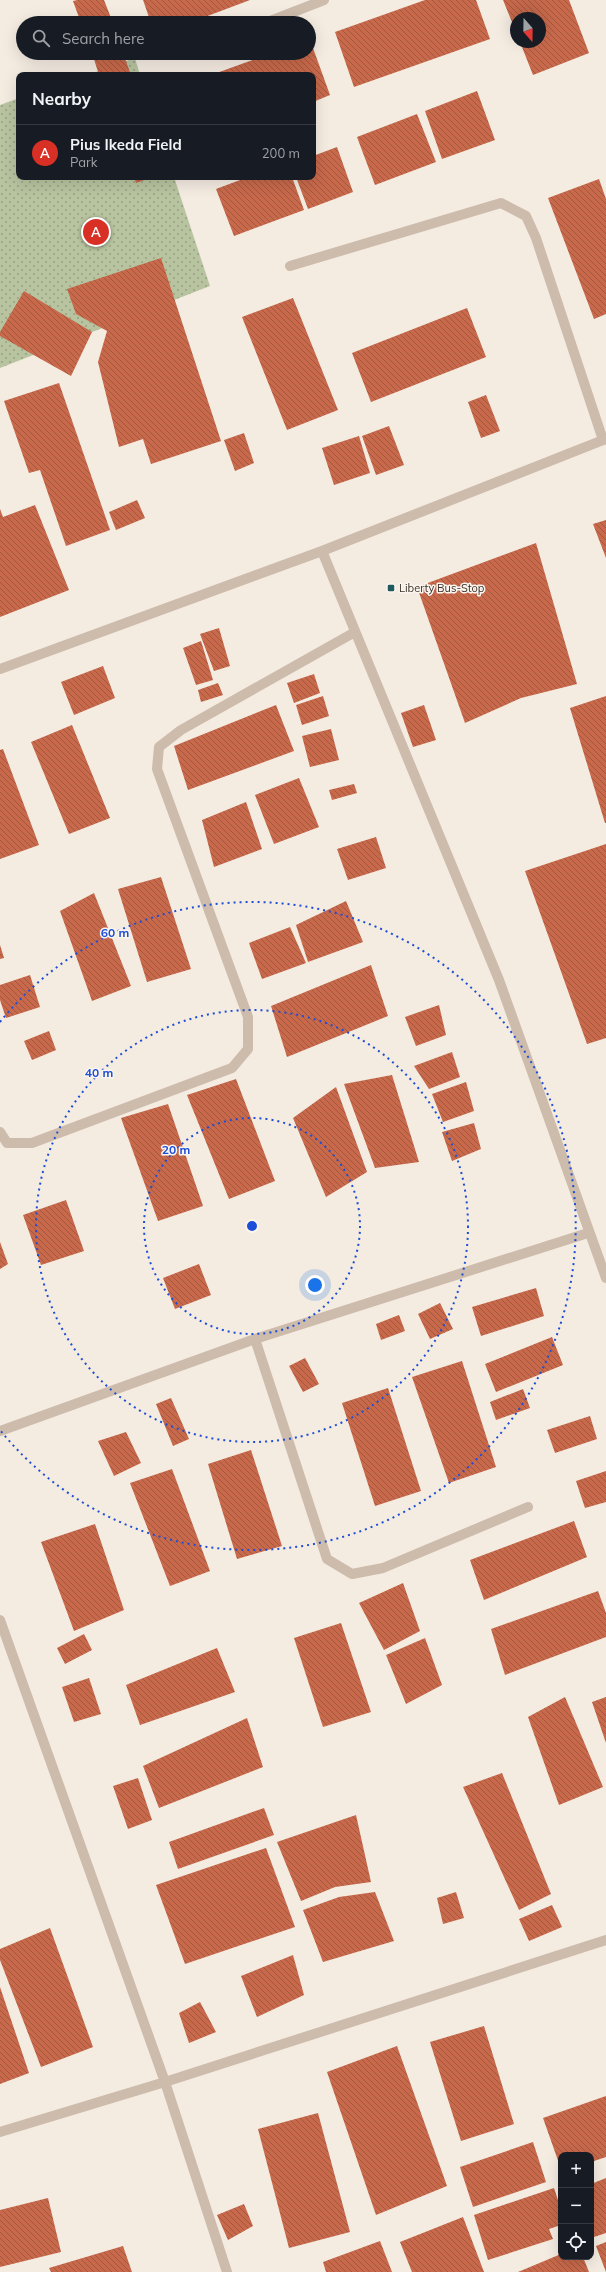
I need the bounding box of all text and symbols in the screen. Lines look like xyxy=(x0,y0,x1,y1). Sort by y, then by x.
north arrow xyxy=(510,12,546,48)
search box xyxy=(16,16,316,60)
icon: search xyxy=(30,27,52,49)
text: Search here xyxy=(62,29,144,48)
text: Nearby xyxy=(32,88,91,109)
text: Pius Ikeda Field xyxy=(70,135,182,154)
text: A xyxy=(40,145,50,161)
text: 200 m xyxy=(262,145,300,161)
text: Park xyxy=(70,154,97,170)
pin: A xyxy=(83,217,109,247)
place label: Liberty Bus-Stop xyxy=(399,581,485,595)
marker: Liberty Bus-Stop xyxy=(386,583,396,593)
text: 60 m xyxy=(101,925,129,940)
text: 40 m xyxy=(85,1065,113,1080)
text: 20 m xyxy=(162,1142,190,1157)
centre of rings xyxy=(245,1219,259,1233)
your location xyxy=(305,1275,325,1295)
map controls xyxy=(558,2152,594,2260)
button: + xyxy=(558,2152,594,2188)
button: − xyxy=(558,2188,594,2224)
button: locate xyxy=(558,2224,594,2260)

